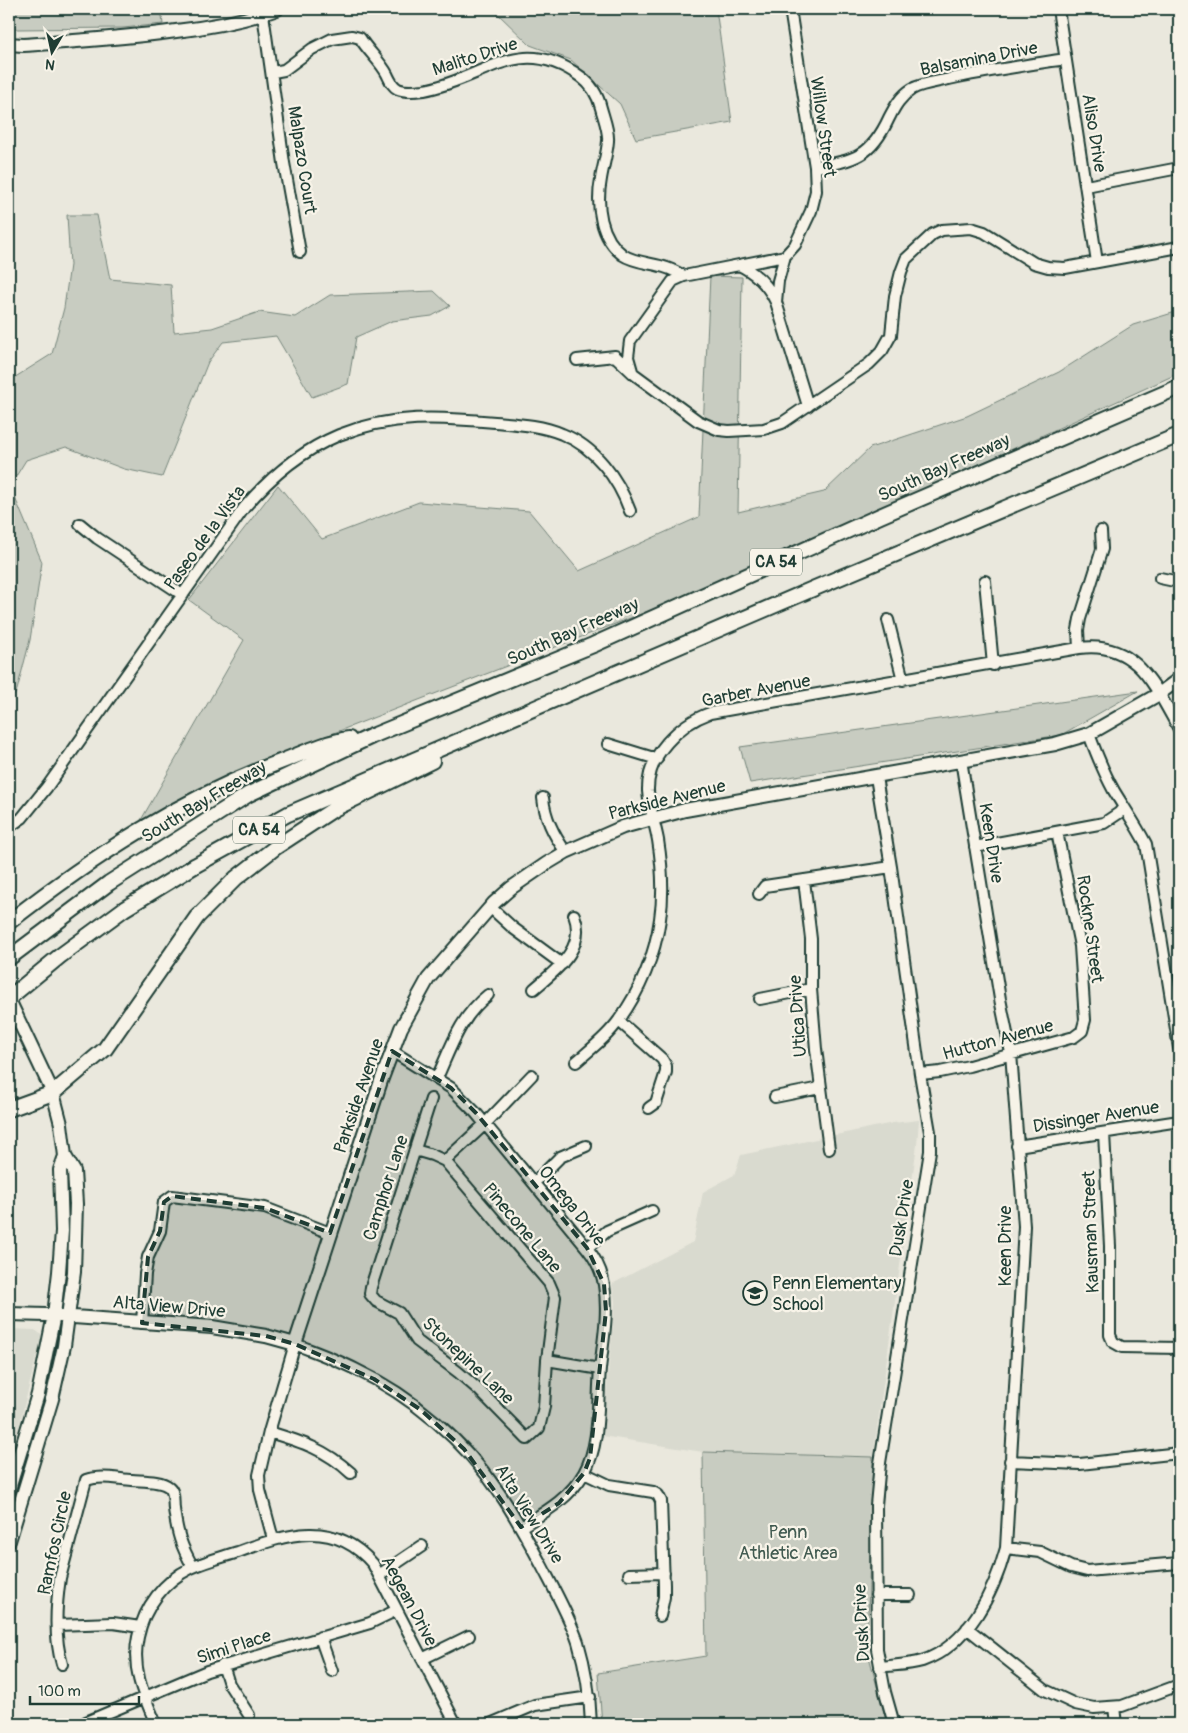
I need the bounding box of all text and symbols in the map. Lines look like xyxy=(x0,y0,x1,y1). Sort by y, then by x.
north arrow xyxy=(28,28,78,78)
street label: Malito Drive xyxy=(430,32,521,82)
street label: Balsamina Drive xyxy=(918,36,1040,82)
text: N xyxy=(44,55,56,73)
street label: Willow Street xyxy=(805,75,842,180)
street label: Aliso Drive xyxy=(1076,92,1112,174)
street label: Malpazo Court xyxy=(282,104,322,216)
street label: South Bay Freeway xyxy=(875,429,1014,507)
street label: Paseo de la Vista xyxy=(159,481,251,595)
road number: CA 54 xyxy=(750,548,802,576)
street label: South Bay Freeway xyxy=(504,593,643,671)
street label: Garber Avenue xyxy=(700,669,812,713)
street label: South Bay Freeway xyxy=(137,755,271,848)
street label: Parkside Avenue xyxy=(606,774,728,826)
street label: Keen Drive xyxy=(973,801,1009,885)
road number: CA 54 xyxy=(233,816,285,844)
street label: Rockne Street xyxy=(1071,874,1109,985)
street label: Utica Drive xyxy=(784,974,812,1058)
street label: Hutton Avenue xyxy=(940,1014,1056,1066)
street label: Parkside Avenue xyxy=(329,1035,389,1156)
street label: Dissinger Avenue xyxy=(1031,1096,1161,1138)
street label: Camphor Lane xyxy=(358,1132,414,1244)
street label: Omega Drive xyxy=(533,1161,611,1251)
street label: Kausman Street xyxy=(1077,1170,1105,1294)
street label: Pinecone Lane xyxy=(478,1178,566,1278)
street label: Dusk Drive xyxy=(885,1178,919,1258)
street label: Keen Drive xyxy=(994,1205,1017,1286)
place label: Penn Elementary School xyxy=(772,1272,902,1316)
school or university icon: Penn Elementary School xyxy=(742,1280,768,1306)
street label: Alta View Drive xyxy=(112,1291,226,1323)
street label: Stonepine Lane xyxy=(417,1312,519,1410)
street label: Alta View Drive xyxy=(489,1460,569,1568)
street label: Ramfos Circle xyxy=(33,1489,77,1597)
park label: Penn Athletic Area xyxy=(738,1521,838,1565)
street label: Aegean Drive xyxy=(376,1552,442,1650)
street label: Dusk Drive xyxy=(848,1583,876,1662)
street label: Simi Place xyxy=(194,1624,274,1670)
scale bar xyxy=(30,1673,139,1705)
text: 100 m xyxy=(38,1682,81,1701)

